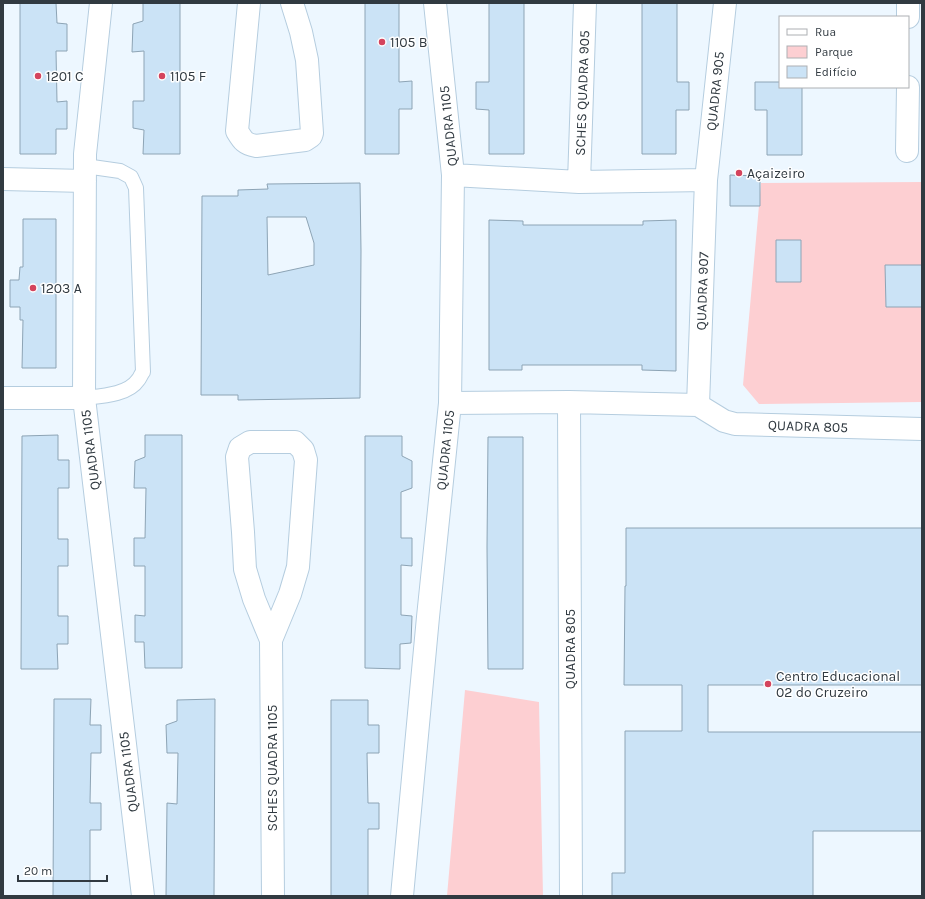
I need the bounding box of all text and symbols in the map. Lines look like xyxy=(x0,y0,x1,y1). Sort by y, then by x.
legend xyxy=(779,16,909,88)
text: Rua xyxy=(815,25,836,39)
street label: SCHES QUADRA 905 xyxy=(572,30,593,156)
place label: 1105 B xyxy=(390,34,428,51)
marker: 1105 B xyxy=(377,37,387,47)
text: Parque xyxy=(815,45,853,59)
street label: QUADRA 905 xyxy=(703,50,728,132)
text: Edifício xyxy=(815,65,856,79)
place label: 1201 C xyxy=(46,68,84,85)
place label: 1105 F xyxy=(170,68,206,85)
marker: 1201 C xyxy=(33,71,43,81)
marker: 1105 F xyxy=(157,71,167,81)
street label: QUADRA 1105 xyxy=(436,85,461,167)
place label: Açaizeiro xyxy=(747,165,805,182)
marker: Açaizeiro xyxy=(734,168,744,178)
street label: QUADRA 907 xyxy=(693,251,712,331)
place label: 1203 A xyxy=(41,280,82,297)
marker: 1203 A xyxy=(28,283,38,293)
street label: QUADRA 1105 xyxy=(77,409,104,491)
street label: QUADRA 1105 xyxy=(433,409,458,491)
street label: QUADRA 805 xyxy=(768,417,848,436)
street label: QUADRA 805 xyxy=(562,609,579,689)
place label: Centro Educacional 02 do Cruzeiro xyxy=(776,668,900,701)
marker: Centro Educacional 02 do Cruzeiro xyxy=(763,679,773,689)
street label: SCHES QUADRA 1105 xyxy=(264,704,281,832)
street label: QUADRA 1105 xyxy=(115,731,142,813)
scale bar xyxy=(18,857,107,883)
text: 20 m xyxy=(24,864,52,878)

